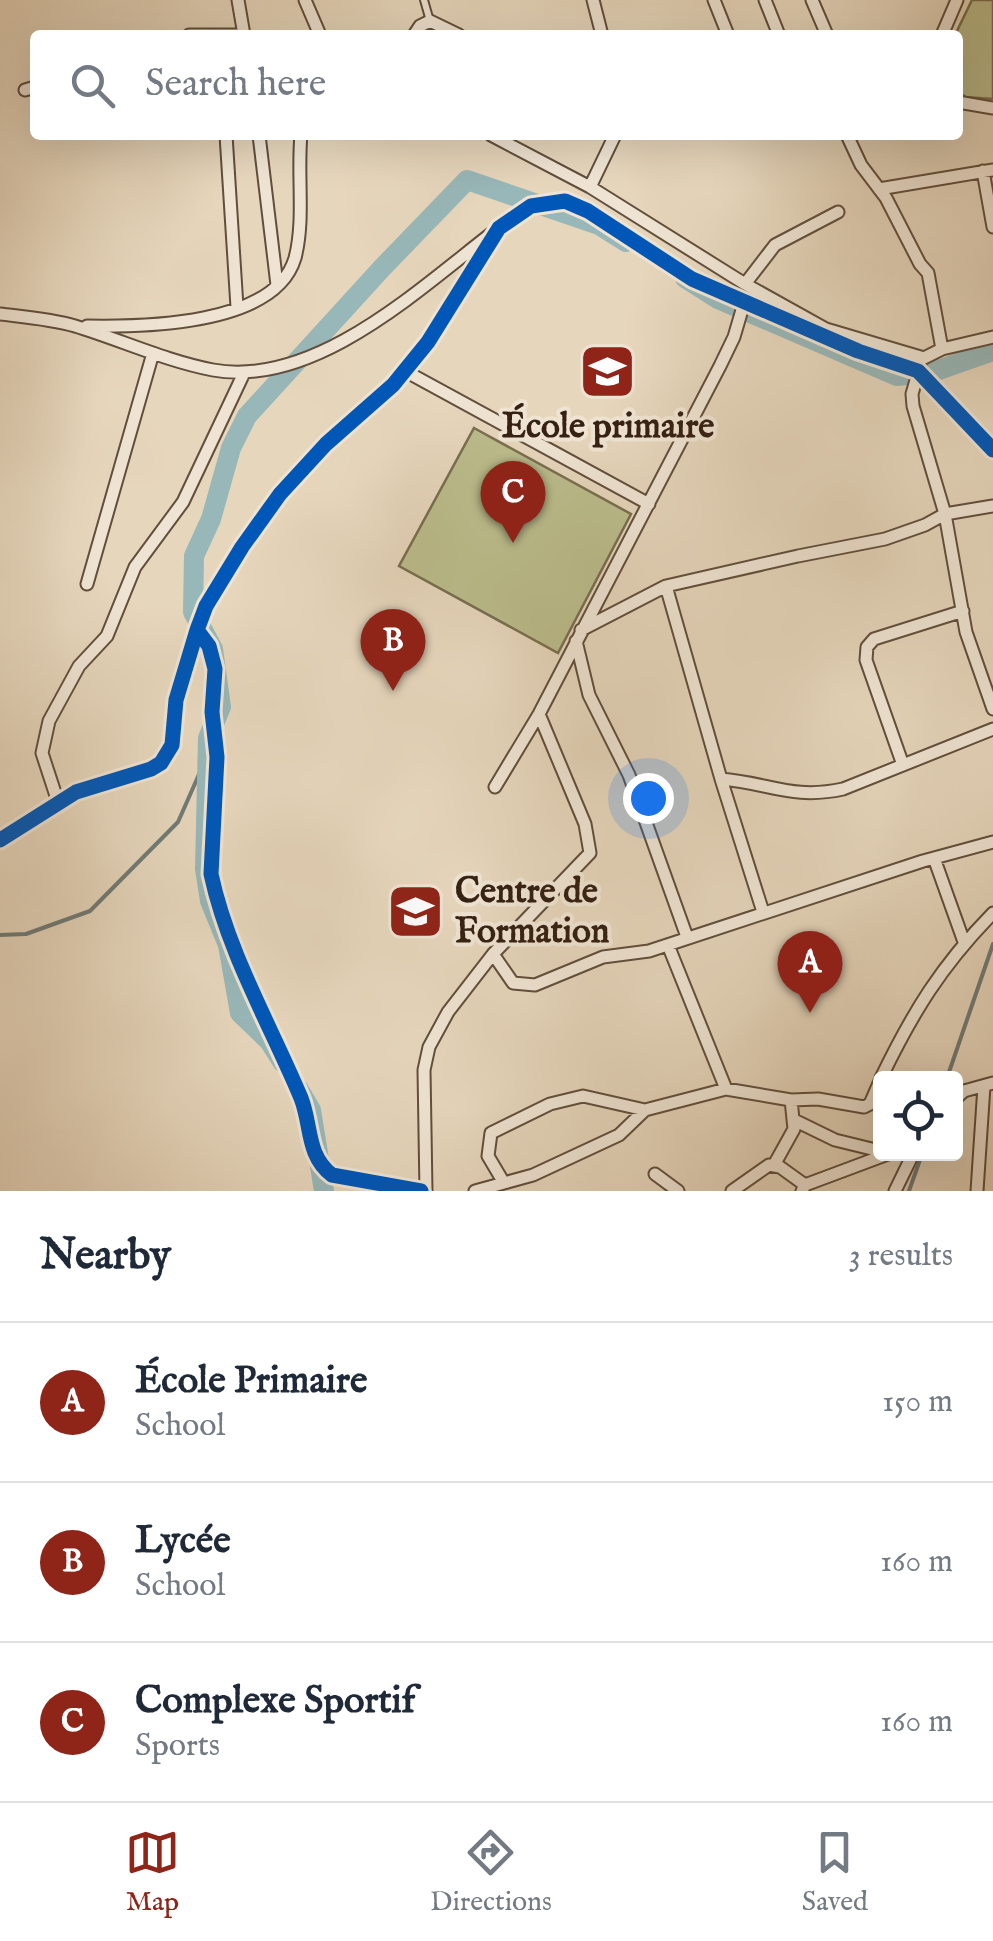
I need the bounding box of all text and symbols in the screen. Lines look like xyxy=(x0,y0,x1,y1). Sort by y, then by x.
search box xyxy=(30,30,963,140)
icon: search xyxy=(65,58,120,113)
text: Search here xyxy=(145,61,326,109)
school or university icon: École primaire xyxy=(578,341,638,401)
place label: École primaire xyxy=(502,402,714,450)
pin: C xyxy=(480,460,546,543)
pin: B xyxy=(360,608,426,691)
your location xyxy=(623,773,674,824)
place label: Centre de Formation xyxy=(455,870,610,955)
school or university icon: Centre de Formation xyxy=(386,882,446,942)
pin: A xyxy=(778,930,842,1013)
map controls xyxy=(873,1071,963,1161)
button: locate xyxy=(873,1071,963,1161)
text: Nearby xyxy=(40,1230,171,1283)
text: 3 results xyxy=(849,1236,953,1277)
text: École Primaire xyxy=(135,1358,367,1406)
text: A xyxy=(62,1382,83,1423)
text: 150 m xyxy=(882,1382,953,1423)
text: School xyxy=(135,1406,225,1447)
text: Lycée xyxy=(135,1518,231,1566)
text: B xyxy=(62,1542,83,1583)
text: 160 m xyxy=(880,1542,953,1583)
text: School xyxy=(135,1566,225,1607)
text: Complexe Sportif xyxy=(135,1678,415,1726)
text: C xyxy=(61,1702,84,1743)
text: 160 m xyxy=(880,1702,953,1743)
text: Sports xyxy=(135,1726,220,1767)
tab: Map xyxy=(125,1825,180,1920)
tab: Directions xyxy=(430,1825,552,1920)
tab: Saved xyxy=(802,1825,868,1920)

